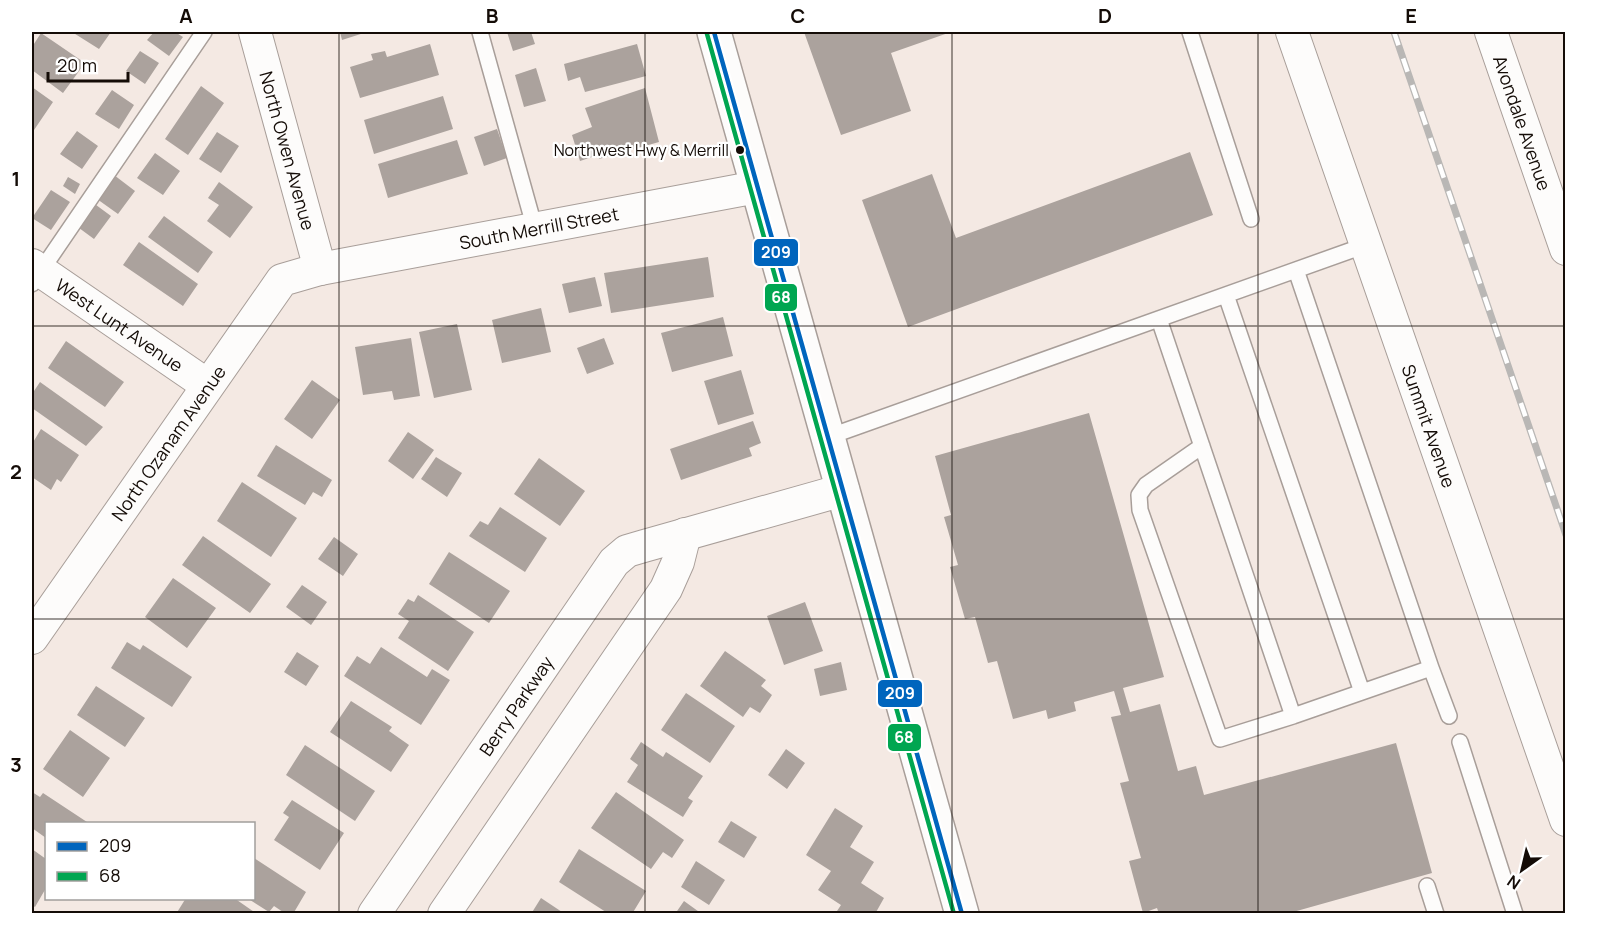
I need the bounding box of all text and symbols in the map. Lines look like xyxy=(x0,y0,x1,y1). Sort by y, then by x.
text: A xyxy=(179,2,193,29)
text: B xyxy=(486,2,499,29)
text: C xyxy=(791,2,805,29)
text: D xyxy=(1098,2,1112,29)
text: E xyxy=(1405,2,1417,29)
scale bar xyxy=(48,45,128,83)
street label: Avondale Avenue xyxy=(1488,52,1557,194)
text: 20 m xyxy=(57,53,97,77)
street label: North Owen Avenue xyxy=(254,68,321,233)
place label: Northwest Hwy & Merrill xyxy=(554,139,729,161)
marker: Northwest Hwy & Merrill xyxy=(734,144,746,156)
text: 1 xyxy=(12,165,20,192)
street label: South Merrill Street xyxy=(457,201,621,255)
line badge: 209 xyxy=(753,238,799,267)
text: 209 xyxy=(761,241,791,263)
street label: West Lunt Avenue xyxy=(51,273,188,377)
line badge: 68 xyxy=(764,283,798,312)
text: 68 xyxy=(771,286,791,308)
street label: North Ozanam Avenue xyxy=(106,360,231,525)
street label: Summit Avenue xyxy=(1396,361,1461,491)
text: 2 xyxy=(10,458,22,485)
street label: Berry Parkway xyxy=(473,651,559,760)
line badge: 209 xyxy=(877,679,923,708)
text: 209 xyxy=(885,682,915,704)
line badge: 68 xyxy=(887,723,922,752)
text: 68 xyxy=(894,726,914,748)
text: 3 xyxy=(10,751,22,778)
legend xyxy=(45,822,255,900)
text: 209 xyxy=(99,833,131,857)
north arrow xyxy=(1492,840,1552,900)
text: 68 xyxy=(99,863,121,887)
text: N xyxy=(1503,870,1525,895)

